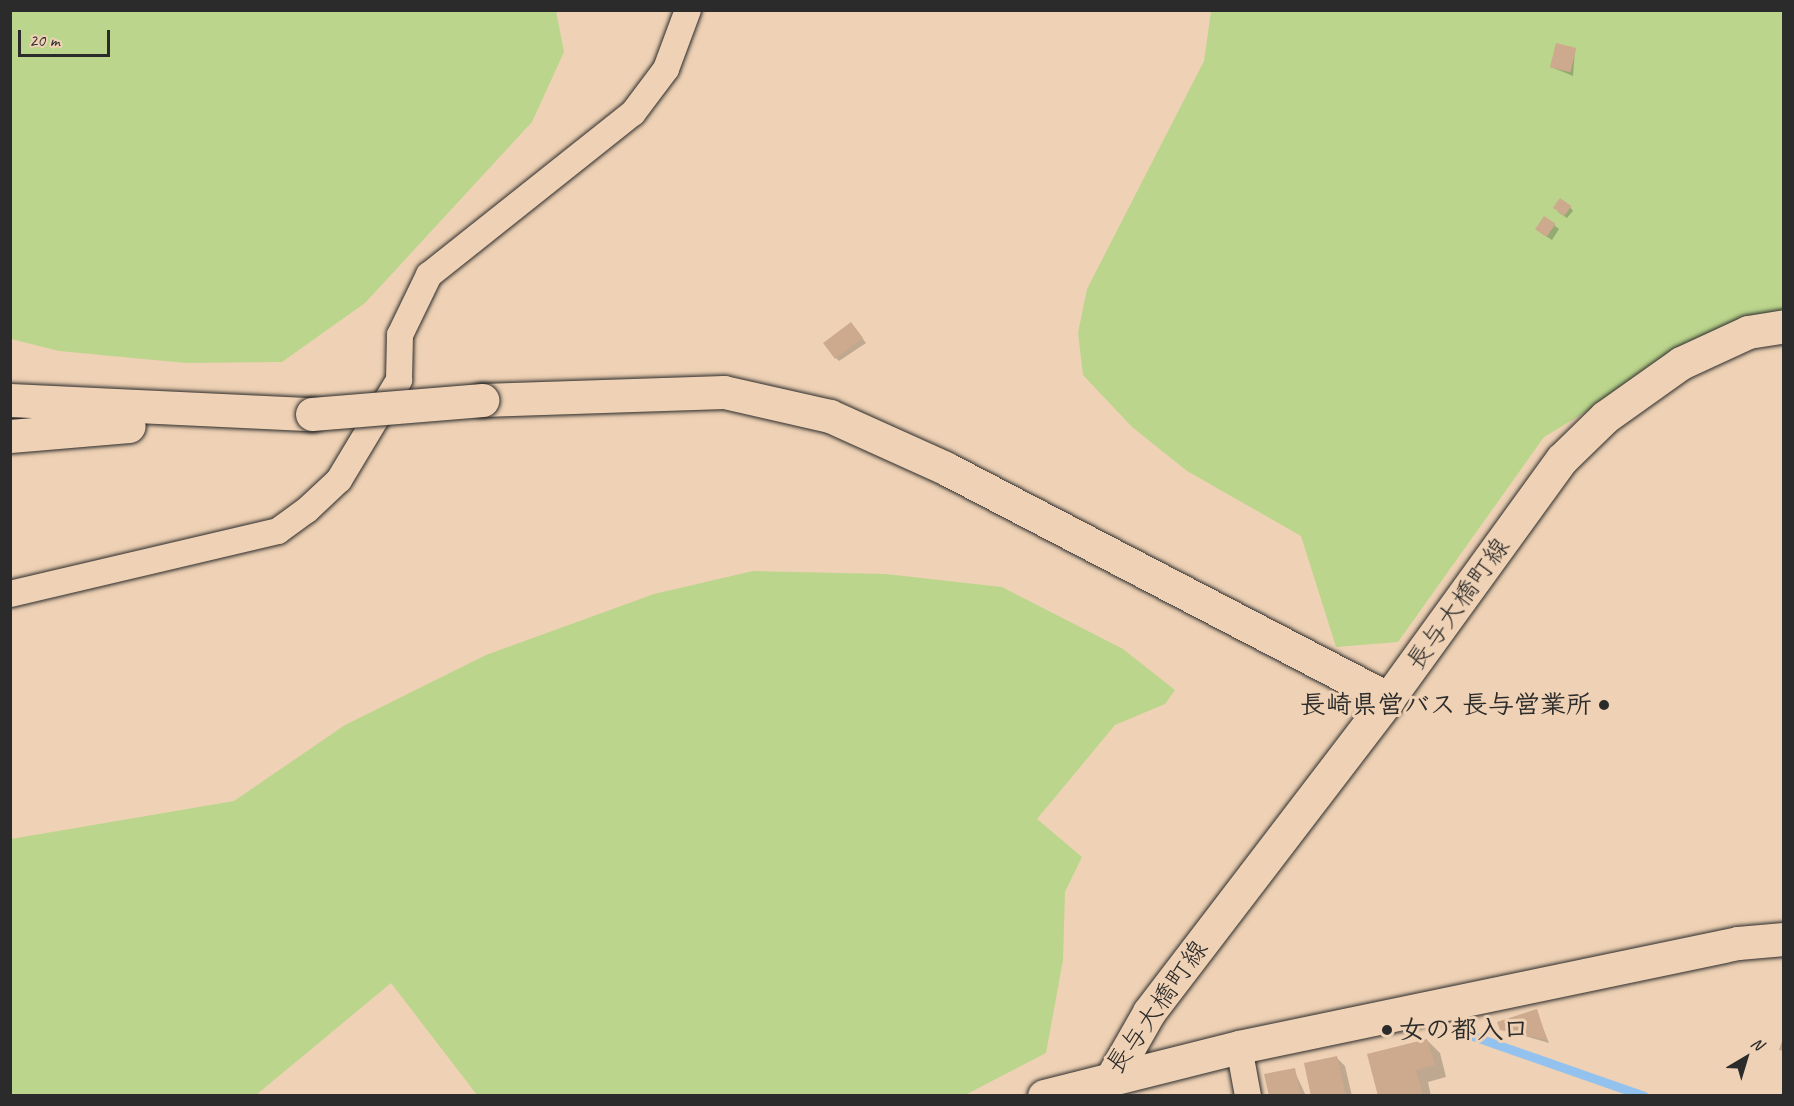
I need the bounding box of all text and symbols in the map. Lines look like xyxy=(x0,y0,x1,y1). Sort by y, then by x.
scale bar xyxy=(21,18,112,56)
text: 20 m xyxy=(29,29,60,51)
street label: 長与大橋町線 xyxy=(1400,532,1516,676)
place label: 長崎県営バス 長与営業所 xyxy=(1300,689,1592,721)
marker: 長崎県営バス 長与営業所 xyxy=(1597,698,1611,712)
street label: 長与大橋町線 xyxy=(1099,934,1215,1080)
place label: 女の都入口 xyxy=(1399,1014,1529,1046)
marker: 女の都入口 xyxy=(1380,1023,1394,1037)
north arrow xyxy=(1716,1028,1776,1088)
text: N xyxy=(1747,1033,1767,1055)

